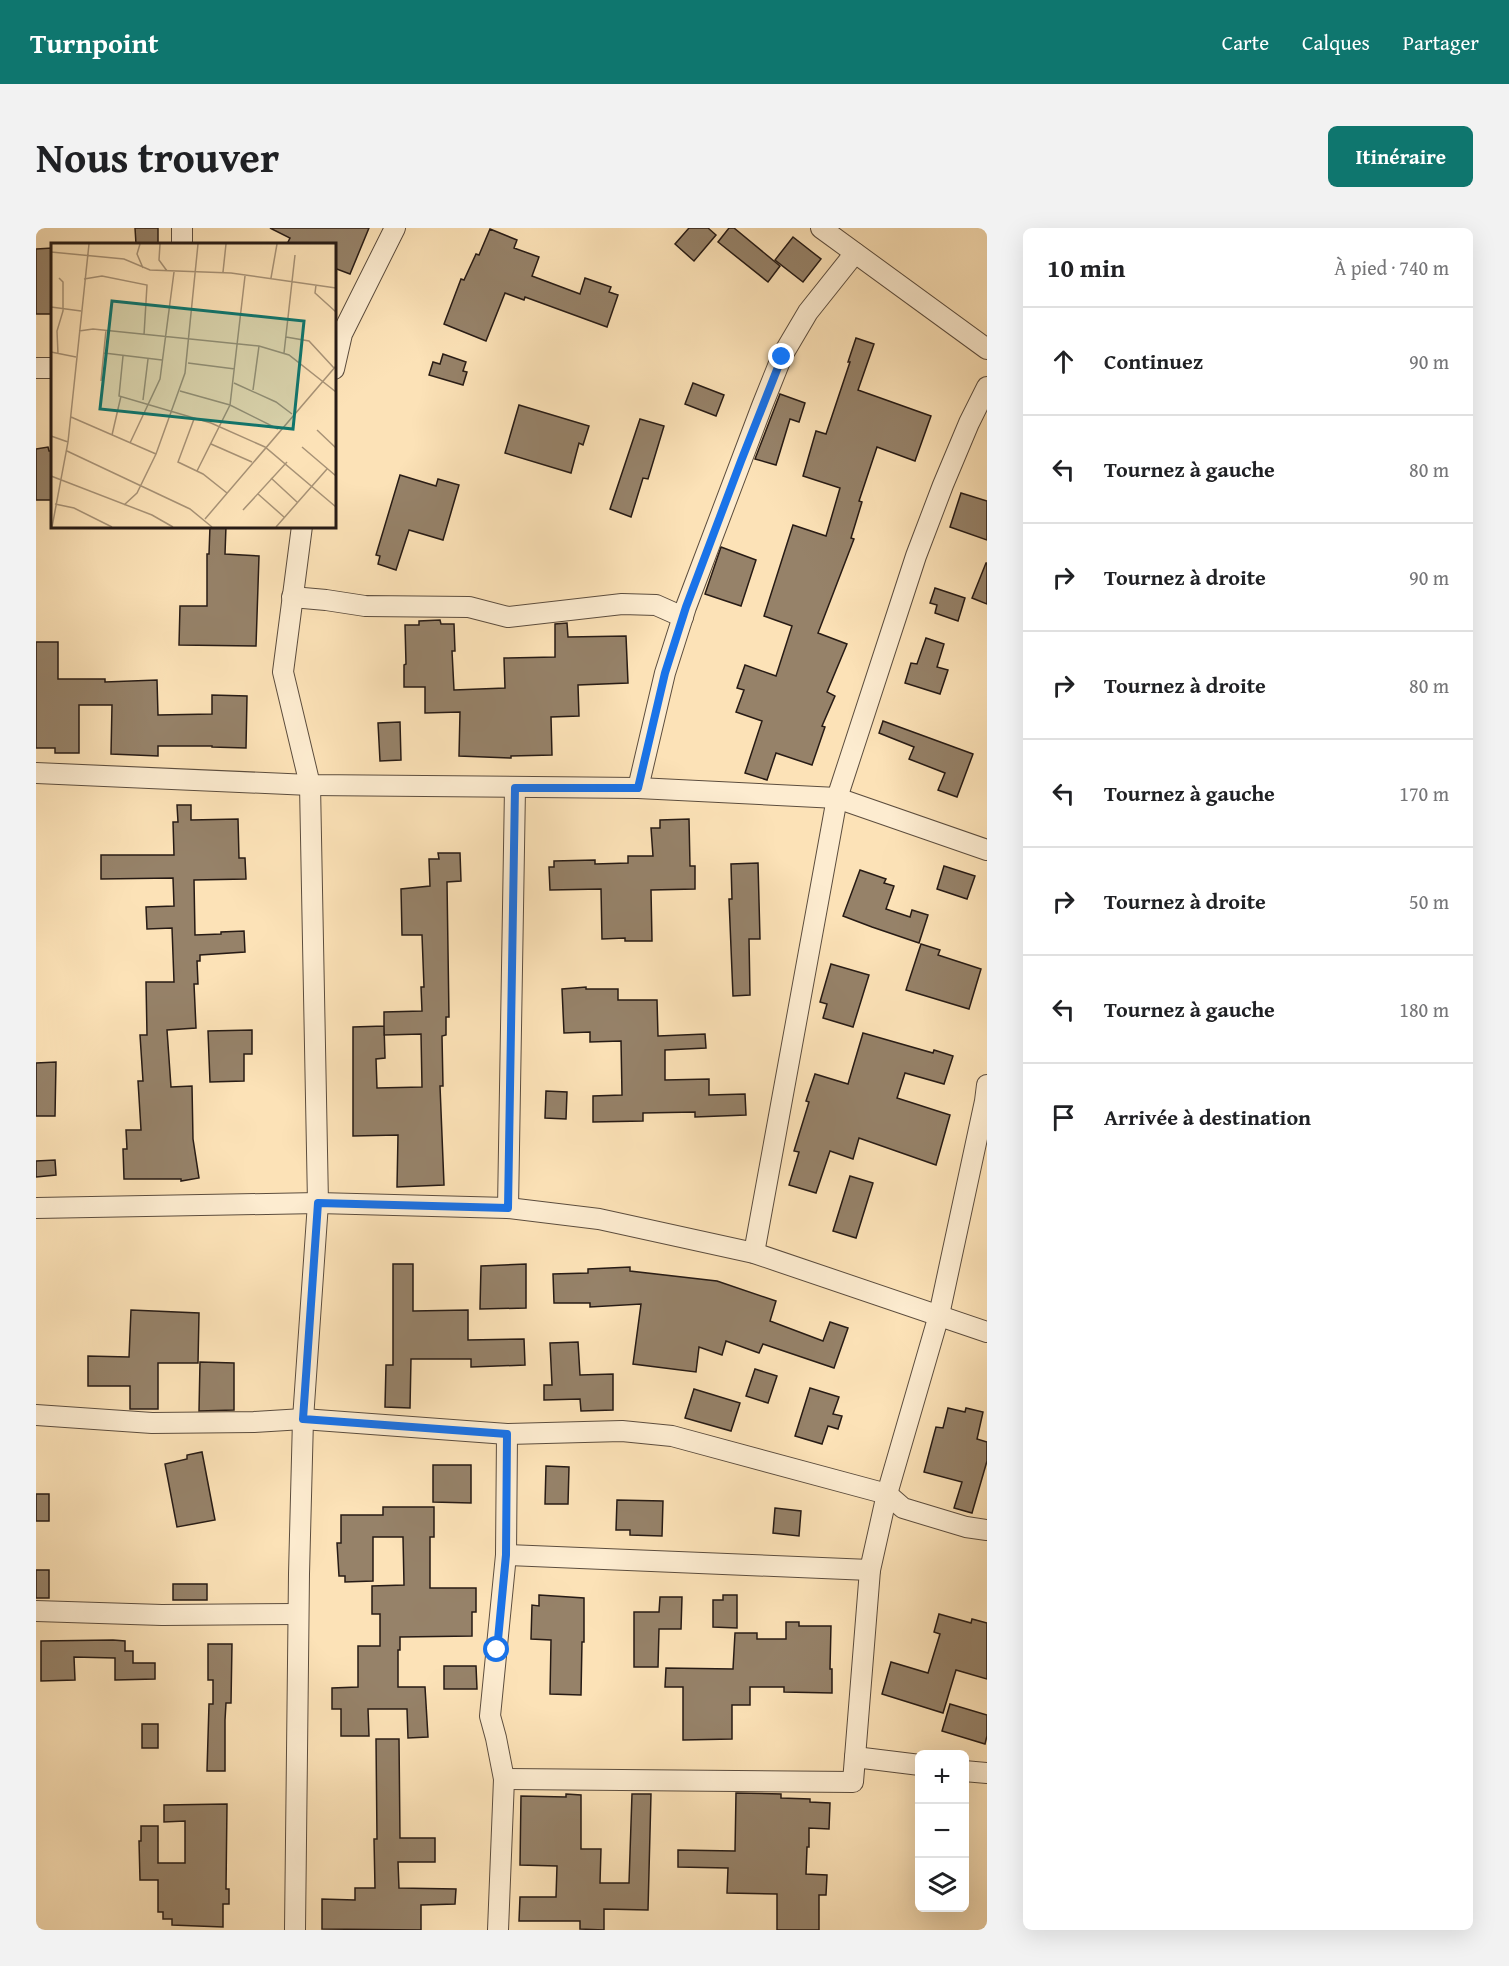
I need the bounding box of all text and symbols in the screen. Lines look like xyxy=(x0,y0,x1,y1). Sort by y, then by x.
text: Turnpoint xyxy=(30,22,159,63)
text: Carte xyxy=(1222,27,1269,58)
text: Calques xyxy=(1302,27,1370,58)
text: Partager xyxy=(1403,27,1479,58)
text: Nous trouver xyxy=(36,126,279,187)
button: Itinéraire xyxy=(1328,126,1473,187)
inset map xyxy=(51,243,336,528)
text: 10 min xyxy=(1047,248,1125,287)
text: À pied · 740 m xyxy=(1334,253,1449,282)
route end xyxy=(768,343,794,369)
icon: ahead xyxy=(1047,345,1080,378)
text: Continuez xyxy=(1104,345,1203,377)
text: 90 m xyxy=(1409,347,1449,376)
icon: left xyxy=(1047,453,1080,486)
text: Tournez à gauche xyxy=(1104,453,1275,485)
text: 80 m xyxy=(1409,455,1449,484)
icon: right xyxy=(1047,561,1080,594)
text: Tournez à droite xyxy=(1104,561,1266,593)
text: 90 m xyxy=(1409,563,1449,592)
icon: right xyxy=(1047,669,1080,702)
text: Tournez à droite xyxy=(1104,669,1266,701)
text: 80 m xyxy=(1409,671,1449,700)
icon: left xyxy=(1047,777,1080,810)
text: Tournez à gauche xyxy=(1104,777,1275,809)
text: 170 m xyxy=(1399,779,1449,808)
icon: right xyxy=(1047,885,1080,918)
text: Tournez à droite xyxy=(1104,885,1266,917)
text: 50 m xyxy=(1409,887,1449,916)
icon: left xyxy=(1047,993,1080,1026)
text: Tournez à gauche xyxy=(1104,993,1275,1025)
text: 180 m xyxy=(1399,995,1449,1024)
icon: arrive xyxy=(1047,1101,1080,1134)
text: Arrivée à destination xyxy=(1104,1101,1311,1133)
route start xyxy=(483,1636,509,1662)
map controls xyxy=(915,1750,969,1912)
button: + xyxy=(915,1750,969,1804)
button: − xyxy=(915,1804,969,1858)
button: layers xyxy=(915,1858,969,1912)

